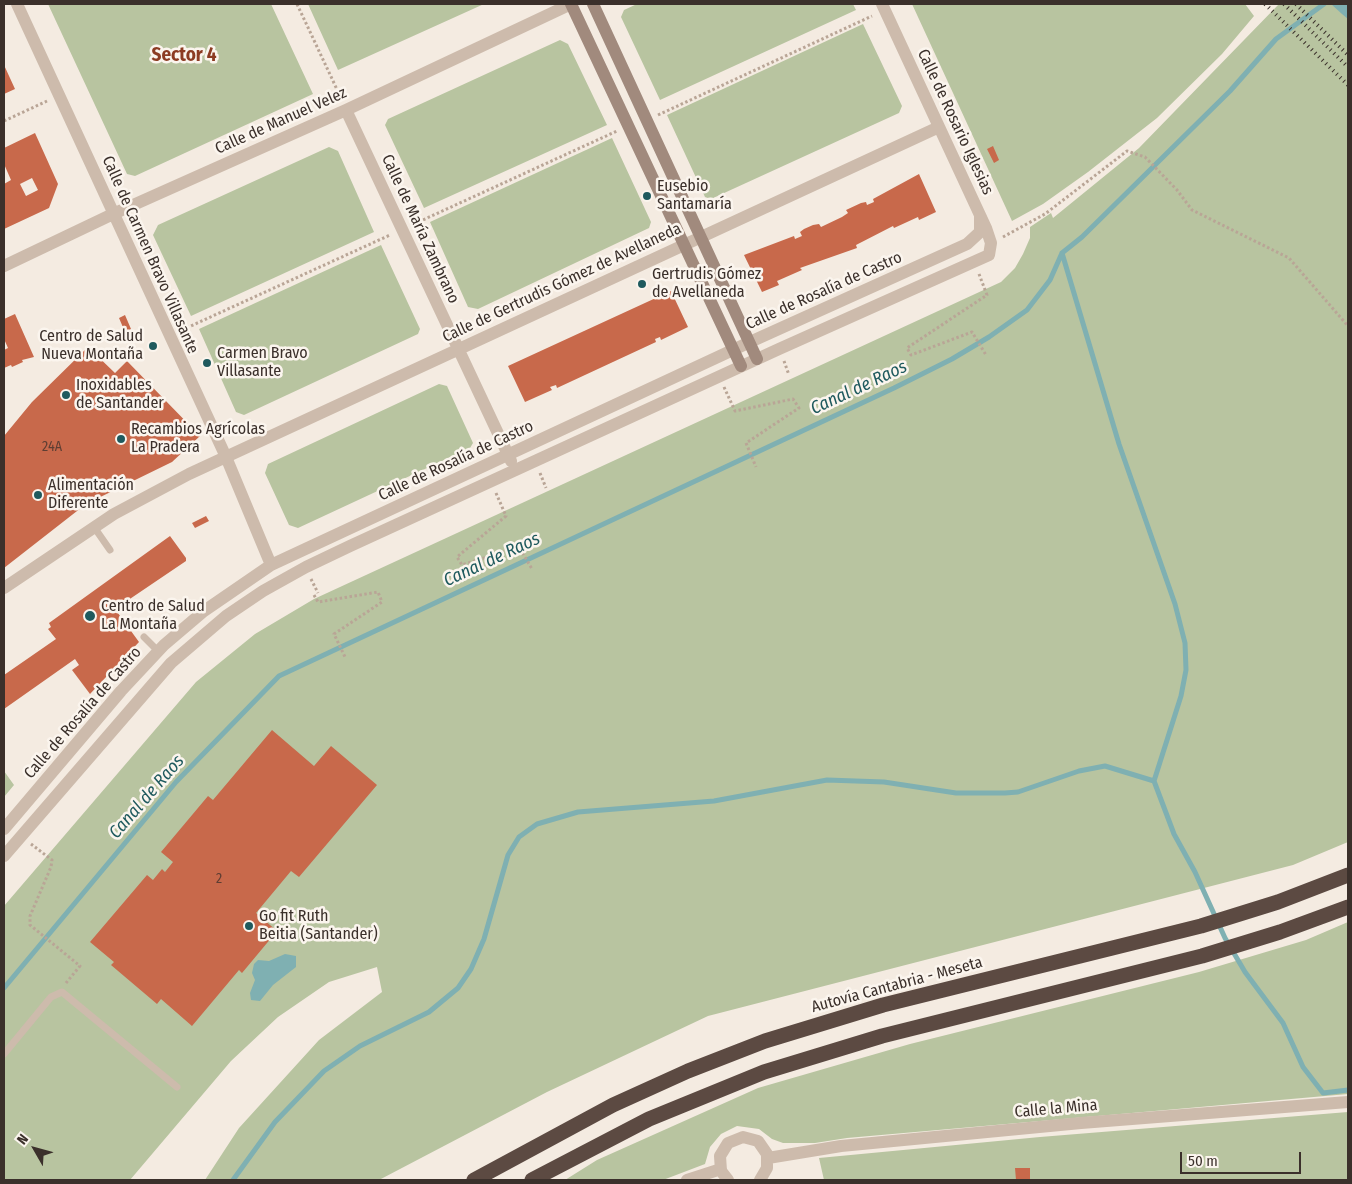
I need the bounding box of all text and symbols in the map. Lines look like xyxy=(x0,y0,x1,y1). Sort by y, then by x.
district label: Sector 4 xyxy=(152,45,216,67)
street label: Calle de Rosario Iglesias xyxy=(913,46,997,198)
street label: Calle de Manuel Velez xyxy=(212,83,350,159)
street label: Calle de María Zambrano xyxy=(377,151,463,307)
street label: Calle de Carmen Bravo Villasante xyxy=(98,153,202,357)
place label: Eusebio Santamaría xyxy=(657,177,732,215)
marker: Eusebio Santamaría xyxy=(641,190,653,202)
street label: Calle de Gertrudis Gómez de Avellaneda xyxy=(440,219,684,347)
street label: Calle de Rosalía de Castro xyxy=(743,248,905,334)
place label: Gertrudis Gómez de Avellaneda xyxy=(652,265,761,303)
marker: Gertrudis Gómez de Avellaneda xyxy=(636,278,648,290)
place label: Centro de Salud Nueva Montaña xyxy=(39,327,143,365)
marker: Centro de Salud Nueva Montaña xyxy=(147,340,159,352)
place label: Carmen Bravo Villasante xyxy=(217,344,308,382)
water label: Canal de Raos xyxy=(807,356,911,420)
marker: Carmen Bravo Villasante xyxy=(201,357,213,369)
place label: Inoxidables de Santander xyxy=(76,376,164,414)
marker: Inoxidables de Santander xyxy=(60,389,72,401)
street label: Calle de Rosalía de Castro xyxy=(376,417,536,505)
place label: Recambios Agrícolas La Pradera xyxy=(131,420,265,458)
marker: Recambios Agrícolas La Pradera xyxy=(115,433,127,445)
house number: 24A xyxy=(42,439,62,455)
place label: Alimentación Diferente xyxy=(48,476,134,514)
marker: Alimentación Diferente xyxy=(32,489,44,501)
water label: Canal de Raos xyxy=(440,528,544,592)
place label: Centro de Salud La Montaña xyxy=(101,597,205,635)
marker: Centro de Salud La Montaña xyxy=(83,609,97,623)
street label: Calle de Rosalía de Castro xyxy=(20,643,146,783)
water label: Canal de Raos xyxy=(105,751,189,843)
house number: 2 xyxy=(216,871,222,887)
place label: Go fit Ruth Beitia (Santander) xyxy=(259,907,378,945)
marker: Go fit Ruth Beitia (Santander) xyxy=(243,920,255,932)
street label: Autovía Cantabria - Meseta xyxy=(809,953,985,1017)
street label: Calle la Mina xyxy=(1014,1096,1098,1122)
north arrow xyxy=(10,1124,60,1174)
text: N xyxy=(14,1131,32,1148)
scale bar xyxy=(1182,1142,1303,1174)
text: 50 m xyxy=(1188,1152,1218,1170)

